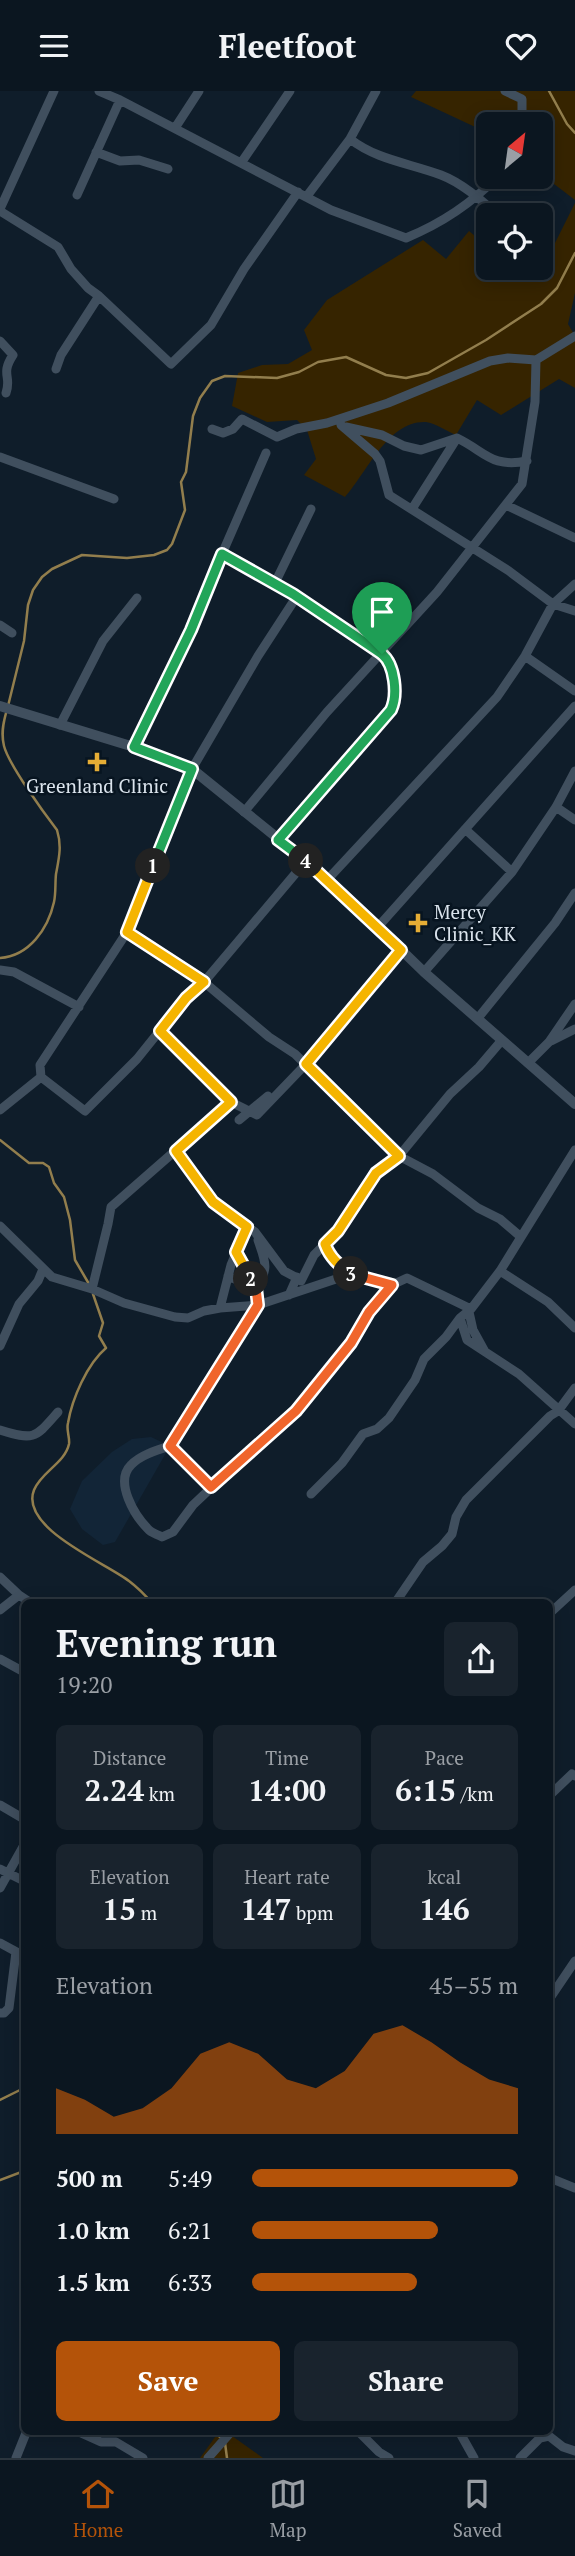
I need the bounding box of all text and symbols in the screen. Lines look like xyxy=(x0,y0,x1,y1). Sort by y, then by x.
text: Fleetfoot xyxy=(218,25,357,67)
icon: menu xyxy=(35,27,73,65)
icon: heart xyxy=(502,27,540,65)
north arrow xyxy=(476,112,553,189)
map controls xyxy=(476,112,553,280)
button: locate xyxy=(476,203,553,280)
pin xyxy=(352,582,412,654)
icon: arrive xyxy=(363,593,401,631)
marker: Greenland Clinic xyxy=(87,752,107,772)
place label: Greenland Clinic xyxy=(26,773,168,798)
pin: 4 xyxy=(288,843,324,879)
text: 4 xyxy=(300,848,311,873)
pin: 1 xyxy=(136,849,170,883)
text: 1 xyxy=(147,853,158,878)
place label: Mercy Clinic_KK xyxy=(434,899,517,946)
marker: Mercy Clinic_KK xyxy=(408,913,428,933)
pin: 3 xyxy=(334,1257,368,1291)
pin: 2 xyxy=(233,1261,268,1297)
text: 3 xyxy=(345,1261,356,1286)
text: 2 xyxy=(245,1266,256,1291)
text: Evening run xyxy=(56,1618,277,1668)
button: share xyxy=(444,1622,518,1696)
text: 19:20 xyxy=(56,1669,113,1700)
text: Distance xyxy=(93,1745,166,1770)
text: Time xyxy=(265,1745,309,1770)
text: Pace xyxy=(425,1745,464,1770)
text: 2.24 xyxy=(84,1770,144,1810)
text: 14:00 xyxy=(248,1770,326,1810)
text: 6:15 xyxy=(395,1770,456,1810)
text: km xyxy=(144,1781,175,1806)
text: /km xyxy=(456,1781,494,1806)
text: Elevation xyxy=(90,1864,170,1889)
text: Heart rate xyxy=(244,1864,330,1889)
text: kcal xyxy=(427,1864,461,1889)
text: 15 xyxy=(102,1889,136,1929)
text: 147 xyxy=(241,1889,291,1929)
text: 146 xyxy=(419,1889,470,1929)
text: m xyxy=(136,1900,157,1925)
text: bpm xyxy=(291,1900,333,1925)
text: Elevation xyxy=(56,1970,153,2001)
text: 45–55 m xyxy=(429,1970,518,2001)
text: 500 m xyxy=(56,2163,122,2194)
text: 5:49 xyxy=(168,2163,212,2194)
text: 1.0 km xyxy=(56,2215,130,2246)
text: 6:21 xyxy=(168,2215,212,2246)
text: 1.5 km xyxy=(56,2267,130,2298)
text: 6:33 xyxy=(168,2267,212,2298)
button: Save xyxy=(56,2341,280,2421)
button: Share xyxy=(294,2341,518,2421)
tab: Home xyxy=(73,2475,123,2542)
tab: Map xyxy=(269,2475,307,2542)
tab: Saved xyxy=(453,2475,502,2542)

